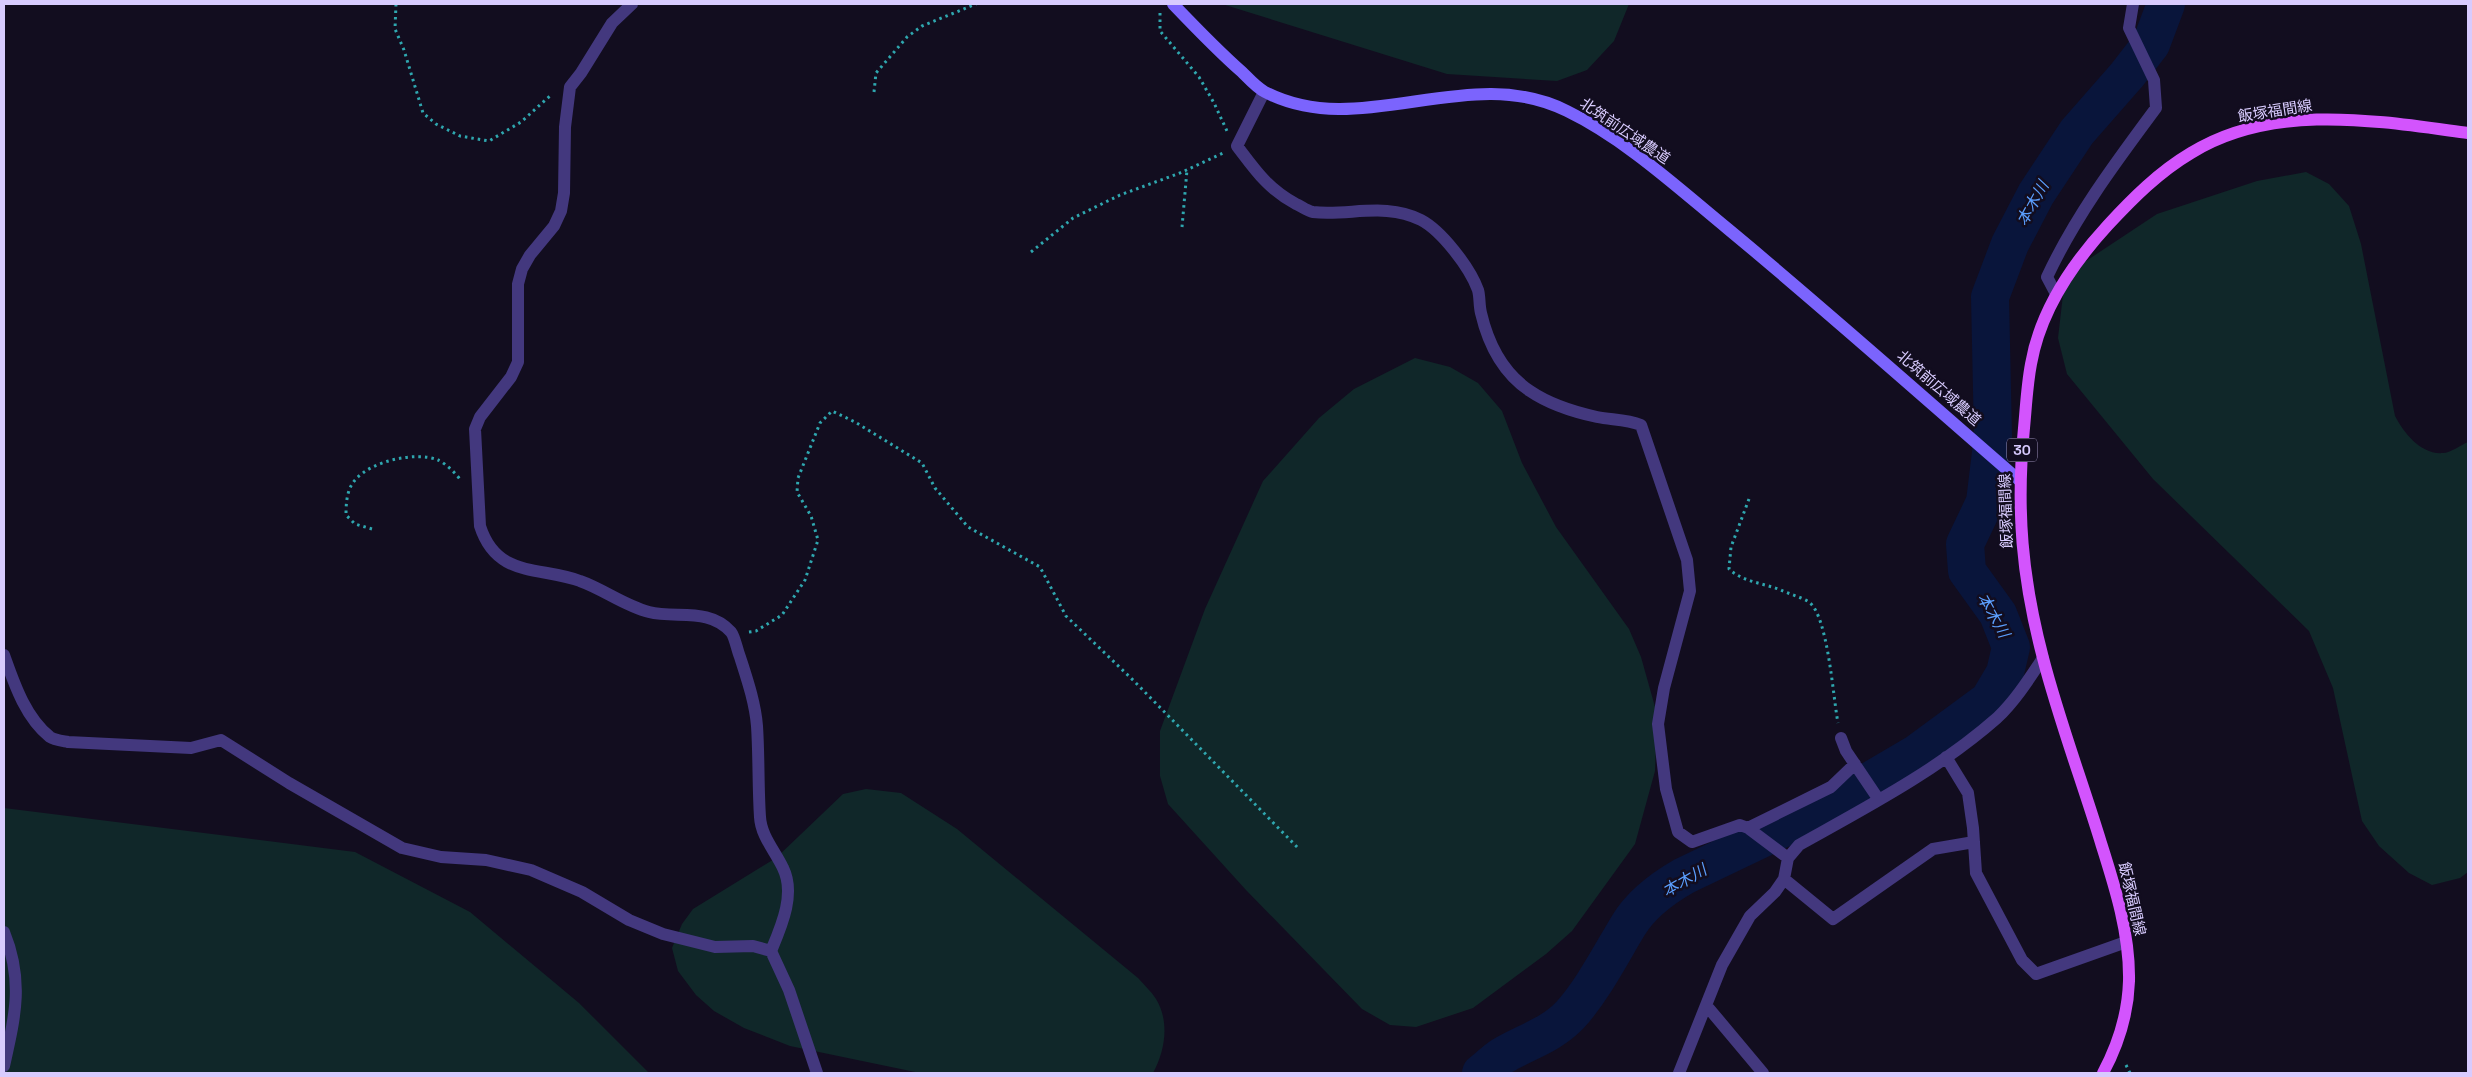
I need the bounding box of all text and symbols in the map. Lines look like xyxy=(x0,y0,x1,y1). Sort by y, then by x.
street label: 北筑前広域農道 xyxy=(1576,93,1674,168)
street label: 飯塚福間線 xyxy=(2236,95,2313,126)
water label: 本木川 xyxy=(2012,175,2054,229)
street label: 北筑前広域農道 xyxy=(1893,346,1985,429)
road number: 30 xyxy=(2007,438,2037,462)
street label: 飯塚福間線 xyxy=(1995,473,2016,549)
water label: 本木川 xyxy=(1973,589,2015,643)
water label: 本木川 xyxy=(1658,858,1712,902)
street label: 飯塚福間線 xyxy=(2115,860,2150,938)

